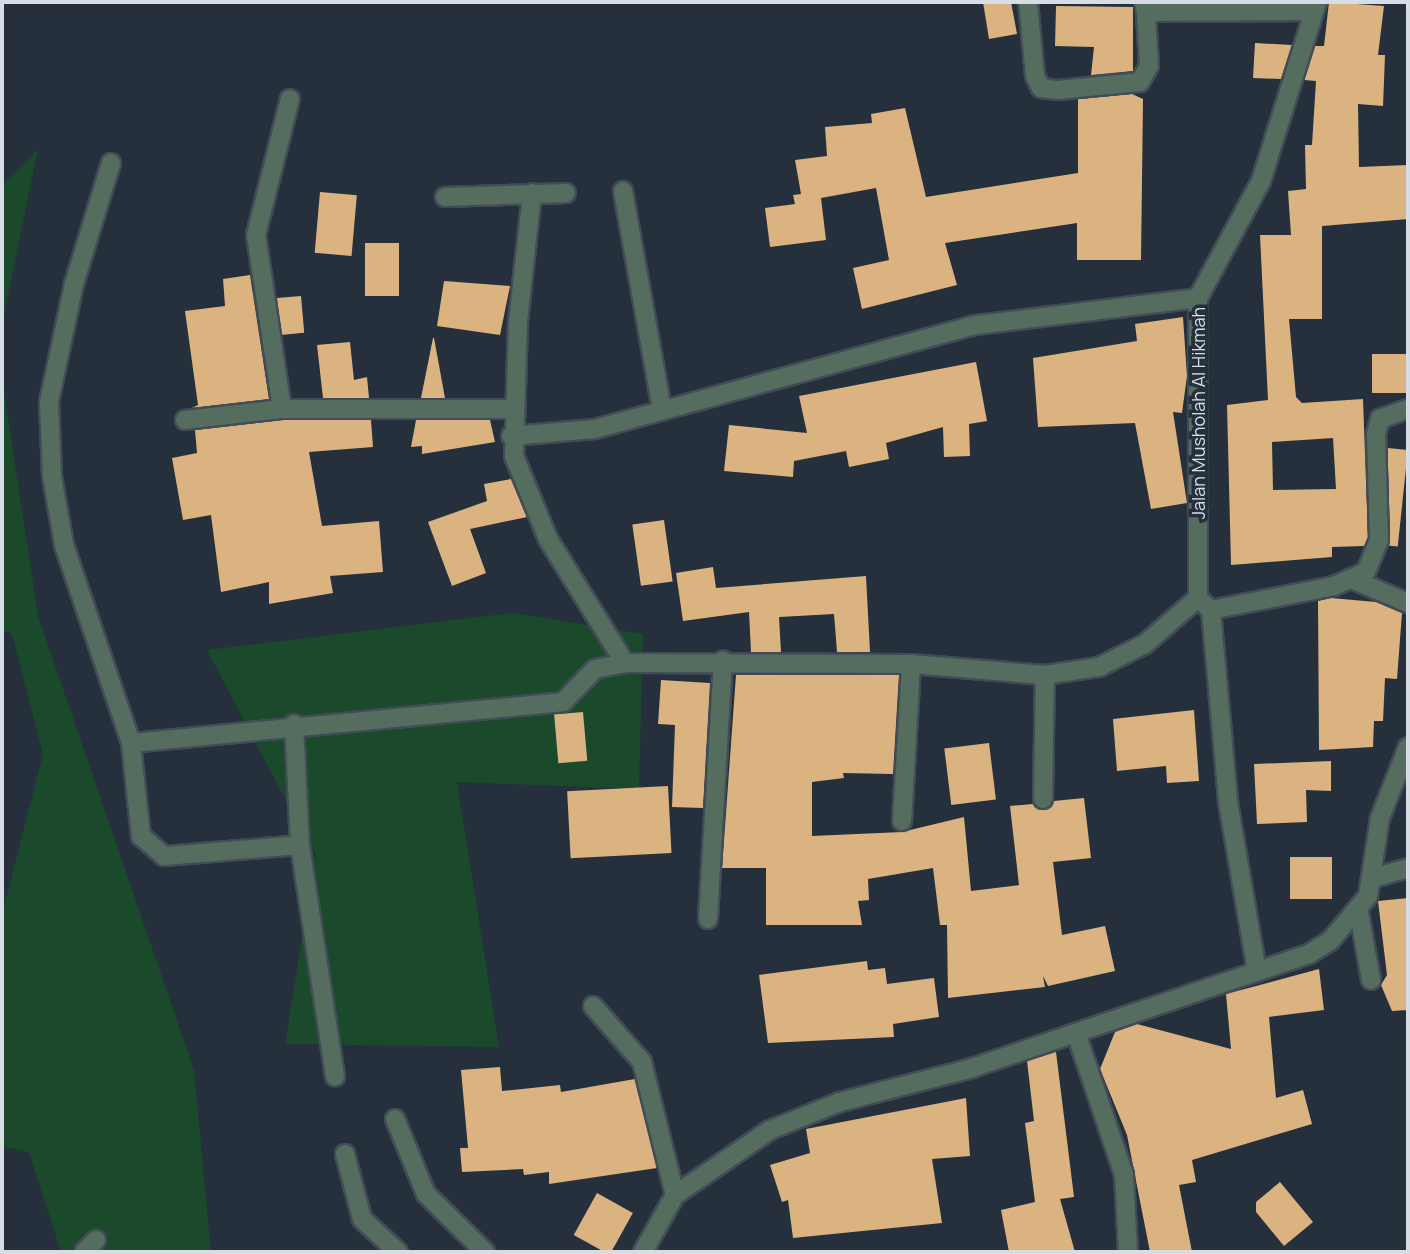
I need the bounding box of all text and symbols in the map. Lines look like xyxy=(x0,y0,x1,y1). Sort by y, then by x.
street label: Jalan Musholah Al Hikmah xyxy=(1187,307,1209,519)

